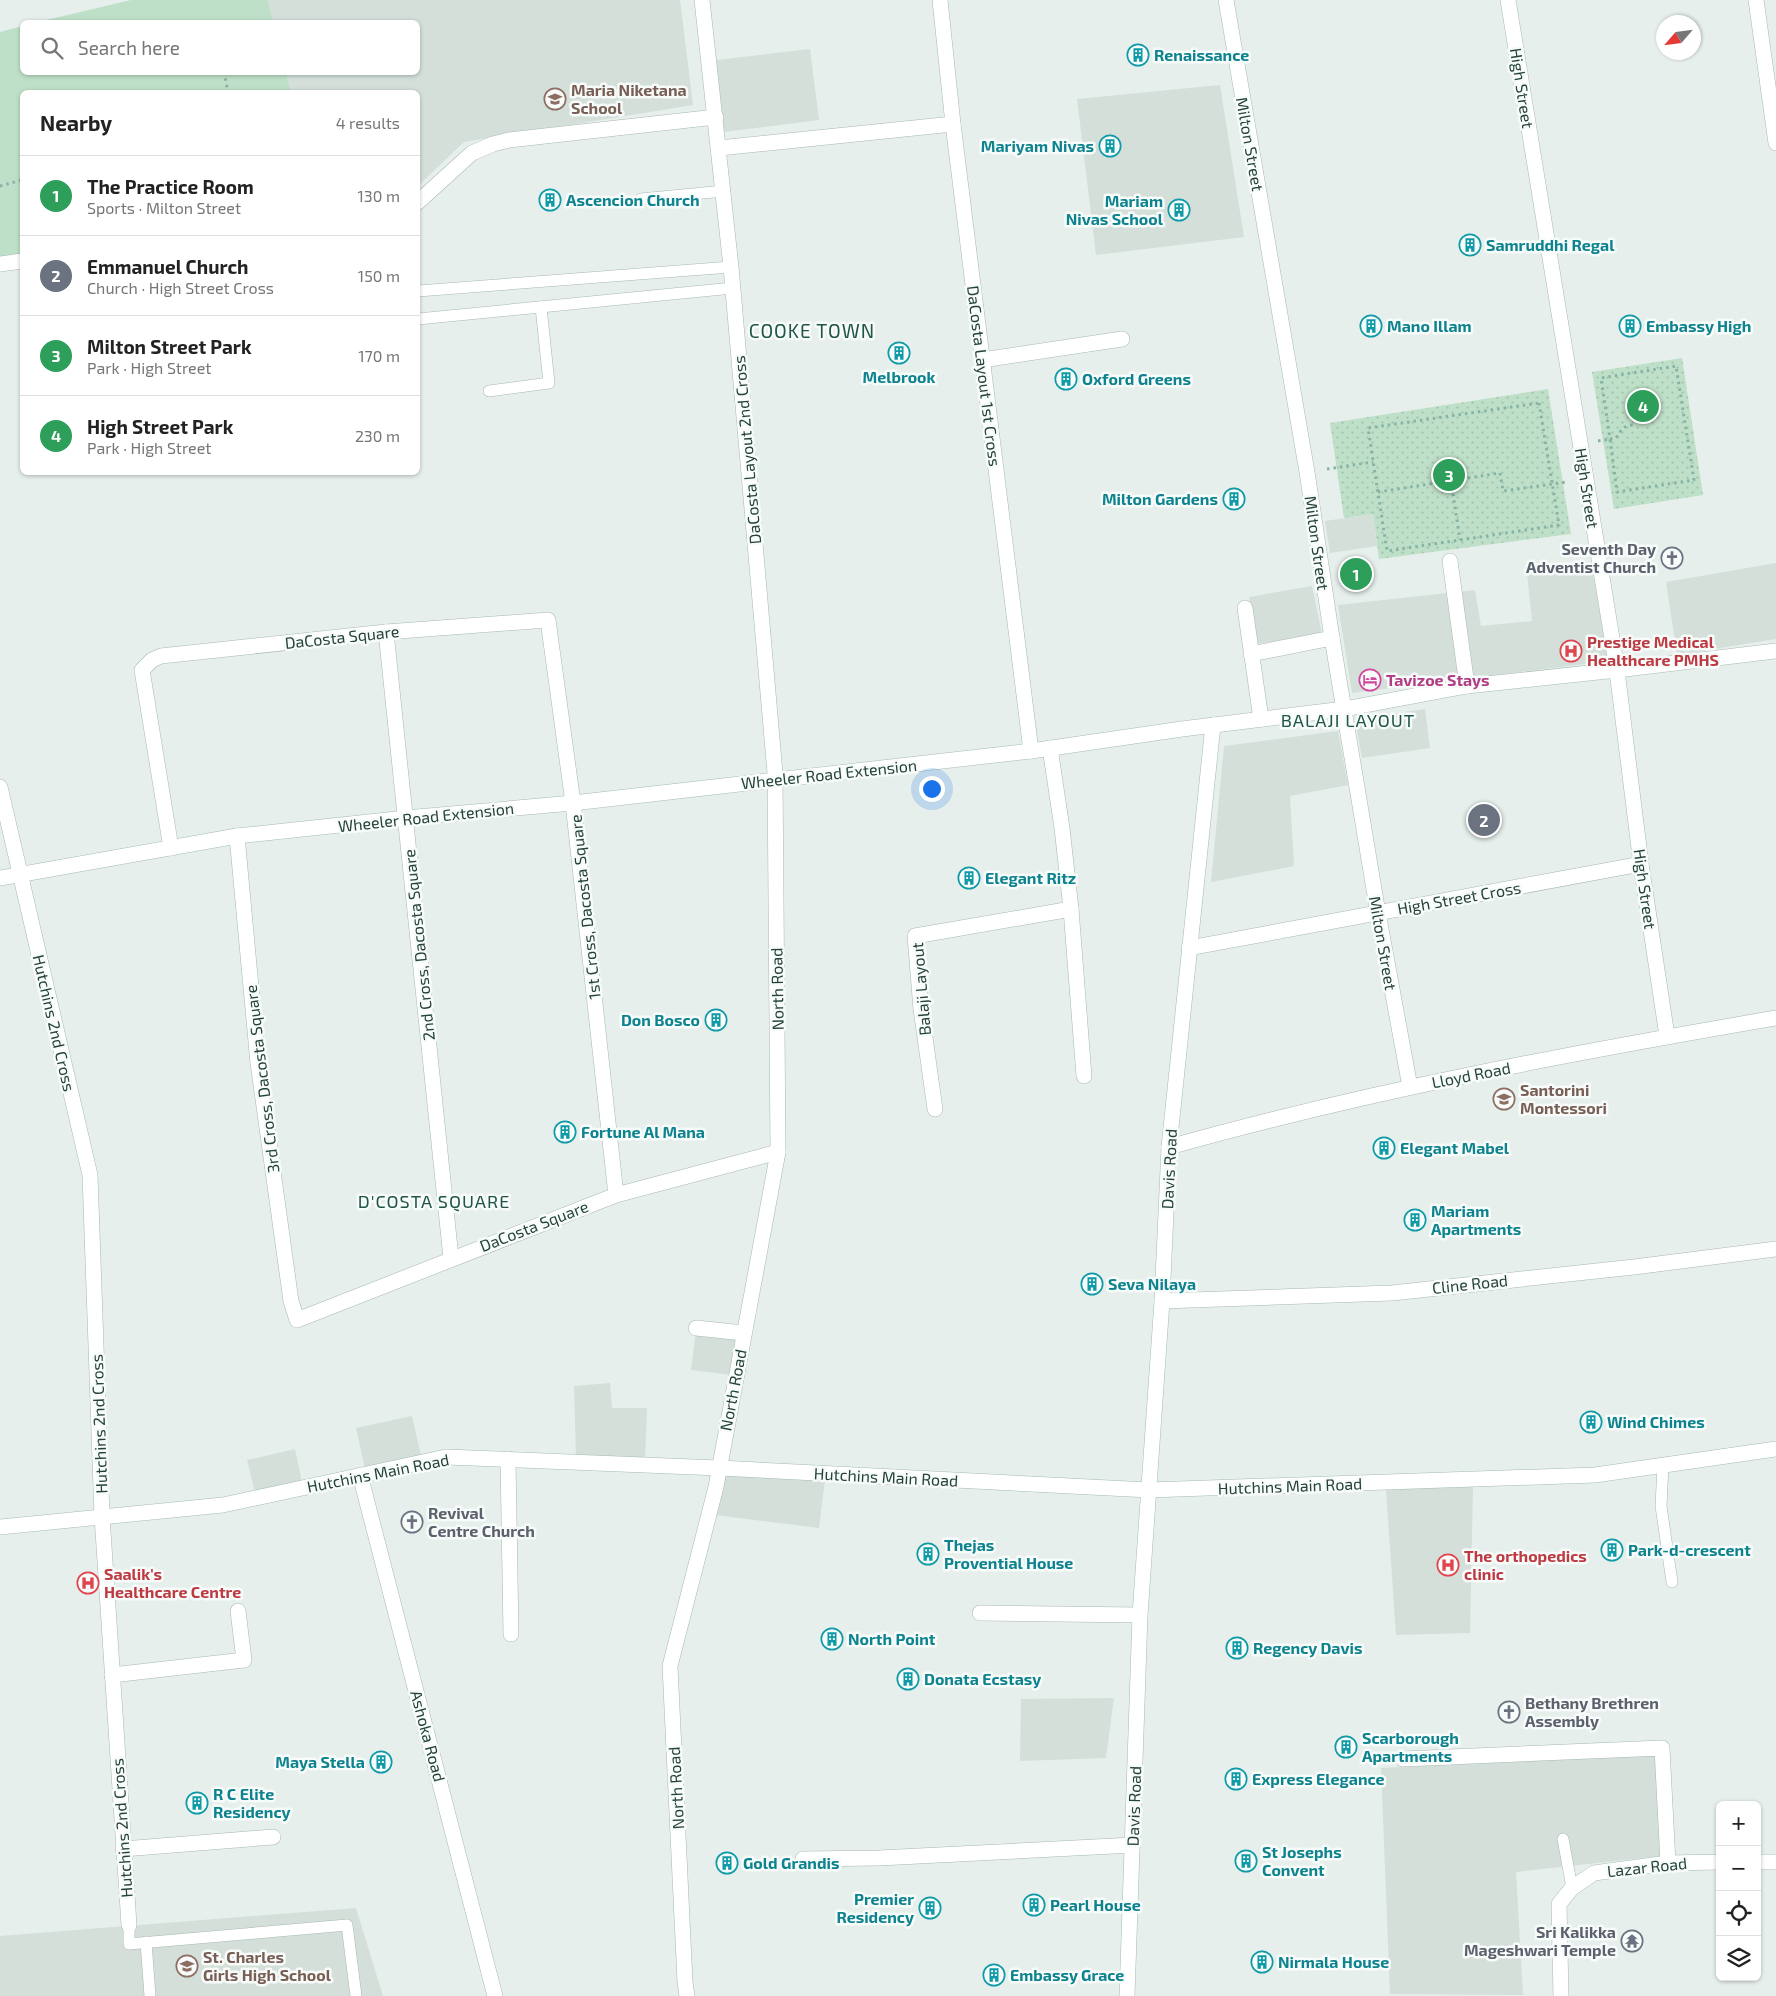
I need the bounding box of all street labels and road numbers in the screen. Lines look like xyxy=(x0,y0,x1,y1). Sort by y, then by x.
street label: High Street xyxy=(1507,46,1538,129)
street label: Milton Street xyxy=(1233,95,1268,192)
street label: DaCosta Layout 1st Cross xyxy=(964,284,1005,468)
street label: DaCosta Layout 2nd Cross xyxy=(729,355,764,545)
street label: High Street xyxy=(1572,446,1603,529)
street label: Milton Street xyxy=(1301,494,1334,591)
street label: DaCosta Square xyxy=(284,621,400,652)
street label: Wheeler Road Extension xyxy=(740,755,918,792)
street label: Wheeler Road Extension xyxy=(337,798,515,835)
street label: 1st Cross, Dacosta Square xyxy=(565,814,604,1000)
street label: 2nd Cross, Dacosta Square xyxy=(399,848,438,1042)
street label: High Street xyxy=(1630,848,1661,930)
street label: High Street Cross xyxy=(1396,877,1522,918)
street label: Milton Street xyxy=(1366,894,1401,991)
street label: Balaji Layout xyxy=(907,942,935,1036)
street label: North Road xyxy=(766,948,787,1030)
street label: Hutchins 2nd Cross xyxy=(30,953,79,1093)
street label: 3rd Cross, Dacosta Square xyxy=(241,984,282,1174)
street label: Lloyd Road xyxy=(1430,1058,1512,1091)
street label: Davis Road xyxy=(1157,1128,1180,1210)
street label: DaCosta Square xyxy=(477,1196,591,1255)
street label: Cline Road xyxy=(1431,1270,1509,1297)
street label: North Road xyxy=(715,1348,750,1432)
street label: Hutchins 2nd Cross xyxy=(87,1354,110,1494)
street label: Hutchins Main Road xyxy=(305,1449,451,1496)
street label: Hutchins Main Road xyxy=(813,1463,959,1490)
street label: Hutchins Main Road xyxy=(1217,1473,1363,1498)
street label: Ashoka Road xyxy=(407,1688,450,1784)
street label: North Road xyxy=(664,1746,687,1830)
street label: Hutchins 2nd Cross xyxy=(107,1758,136,1898)
street label: Davis Road xyxy=(1123,1765,1144,1846)
street label: Lazar Road xyxy=(1606,1853,1688,1880)

